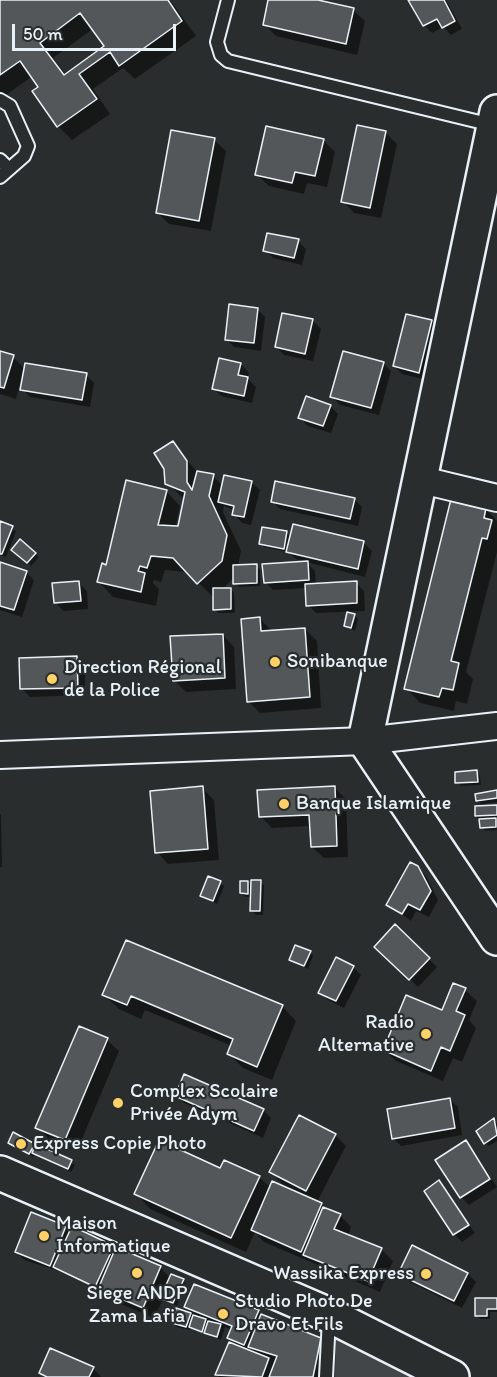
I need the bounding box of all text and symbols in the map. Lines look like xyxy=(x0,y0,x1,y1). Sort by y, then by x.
scale bar xyxy=(15,12,178,50)
text: 50 m xyxy=(23,23,63,45)
place label: Sonibanque xyxy=(287,650,388,674)
marker: Sonibanque xyxy=(268,655,282,669)
place label: Direction Régional de la Police xyxy=(64,656,221,703)
marker: Direction Régional de la Police xyxy=(45,672,59,686)
place label: Banque Islamique xyxy=(296,792,451,816)
marker: Banque Islamique xyxy=(277,797,291,811)
place label: Radio Alternative xyxy=(318,1011,414,1058)
marker: Radio Alternative xyxy=(419,1027,433,1041)
place label: Complex Scolaire Privée Adym xyxy=(130,1080,278,1127)
marker: Complex Scolaire Privée Adym xyxy=(111,1096,125,1110)
place label: Express Copie Photo xyxy=(33,1132,206,1156)
marker: Express Copie Photo xyxy=(14,1137,28,1151)
place label: Maison Informatique xyxy=(56,1212,170,1259)
marker: Maison Informatique xyxy=(37,1229,51,1243)
place label: Wassika Express xyxy=(273,1262,414,1286)
marker: Siege ANDP Zama Lafia xyxy=(130,1266,144,1280)
marker: Wassika Express xyxy=(419,1267,433,1281)
place label: Siege ANDP Zama Lafia xyxy=(87,1282,187,1329)
place label: Studio Photo De Dravo Et Fils xyxy=(235,1290,373,1337)
marker: Studio Photo De Dravo Et Fils xyxy=(216,1307,230,1321)

